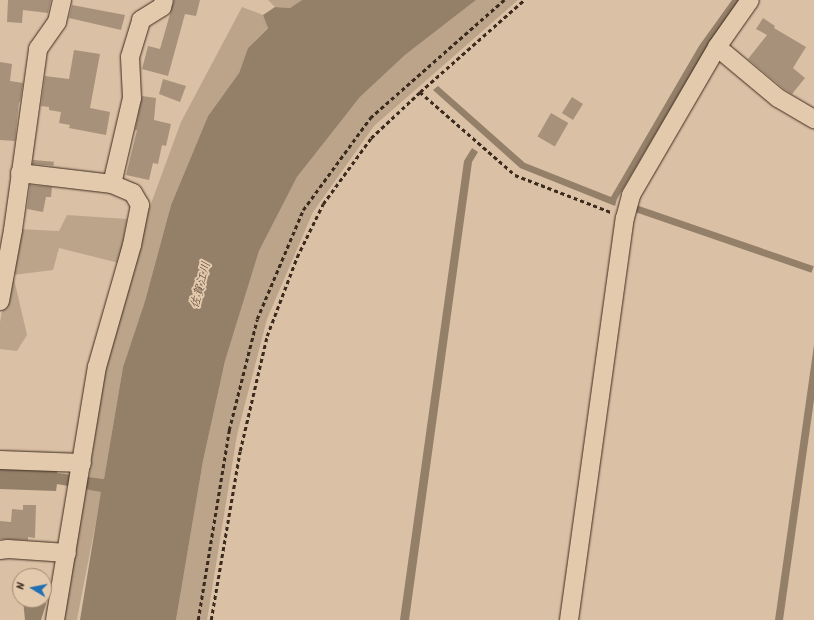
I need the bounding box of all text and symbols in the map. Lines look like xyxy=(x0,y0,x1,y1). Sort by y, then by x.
water label: 佐賀江川 xyxy=(188,260,214,310)
north arrow xyxy=(12,568,52,608)
text: N xyxy=(12,581,31,591)

